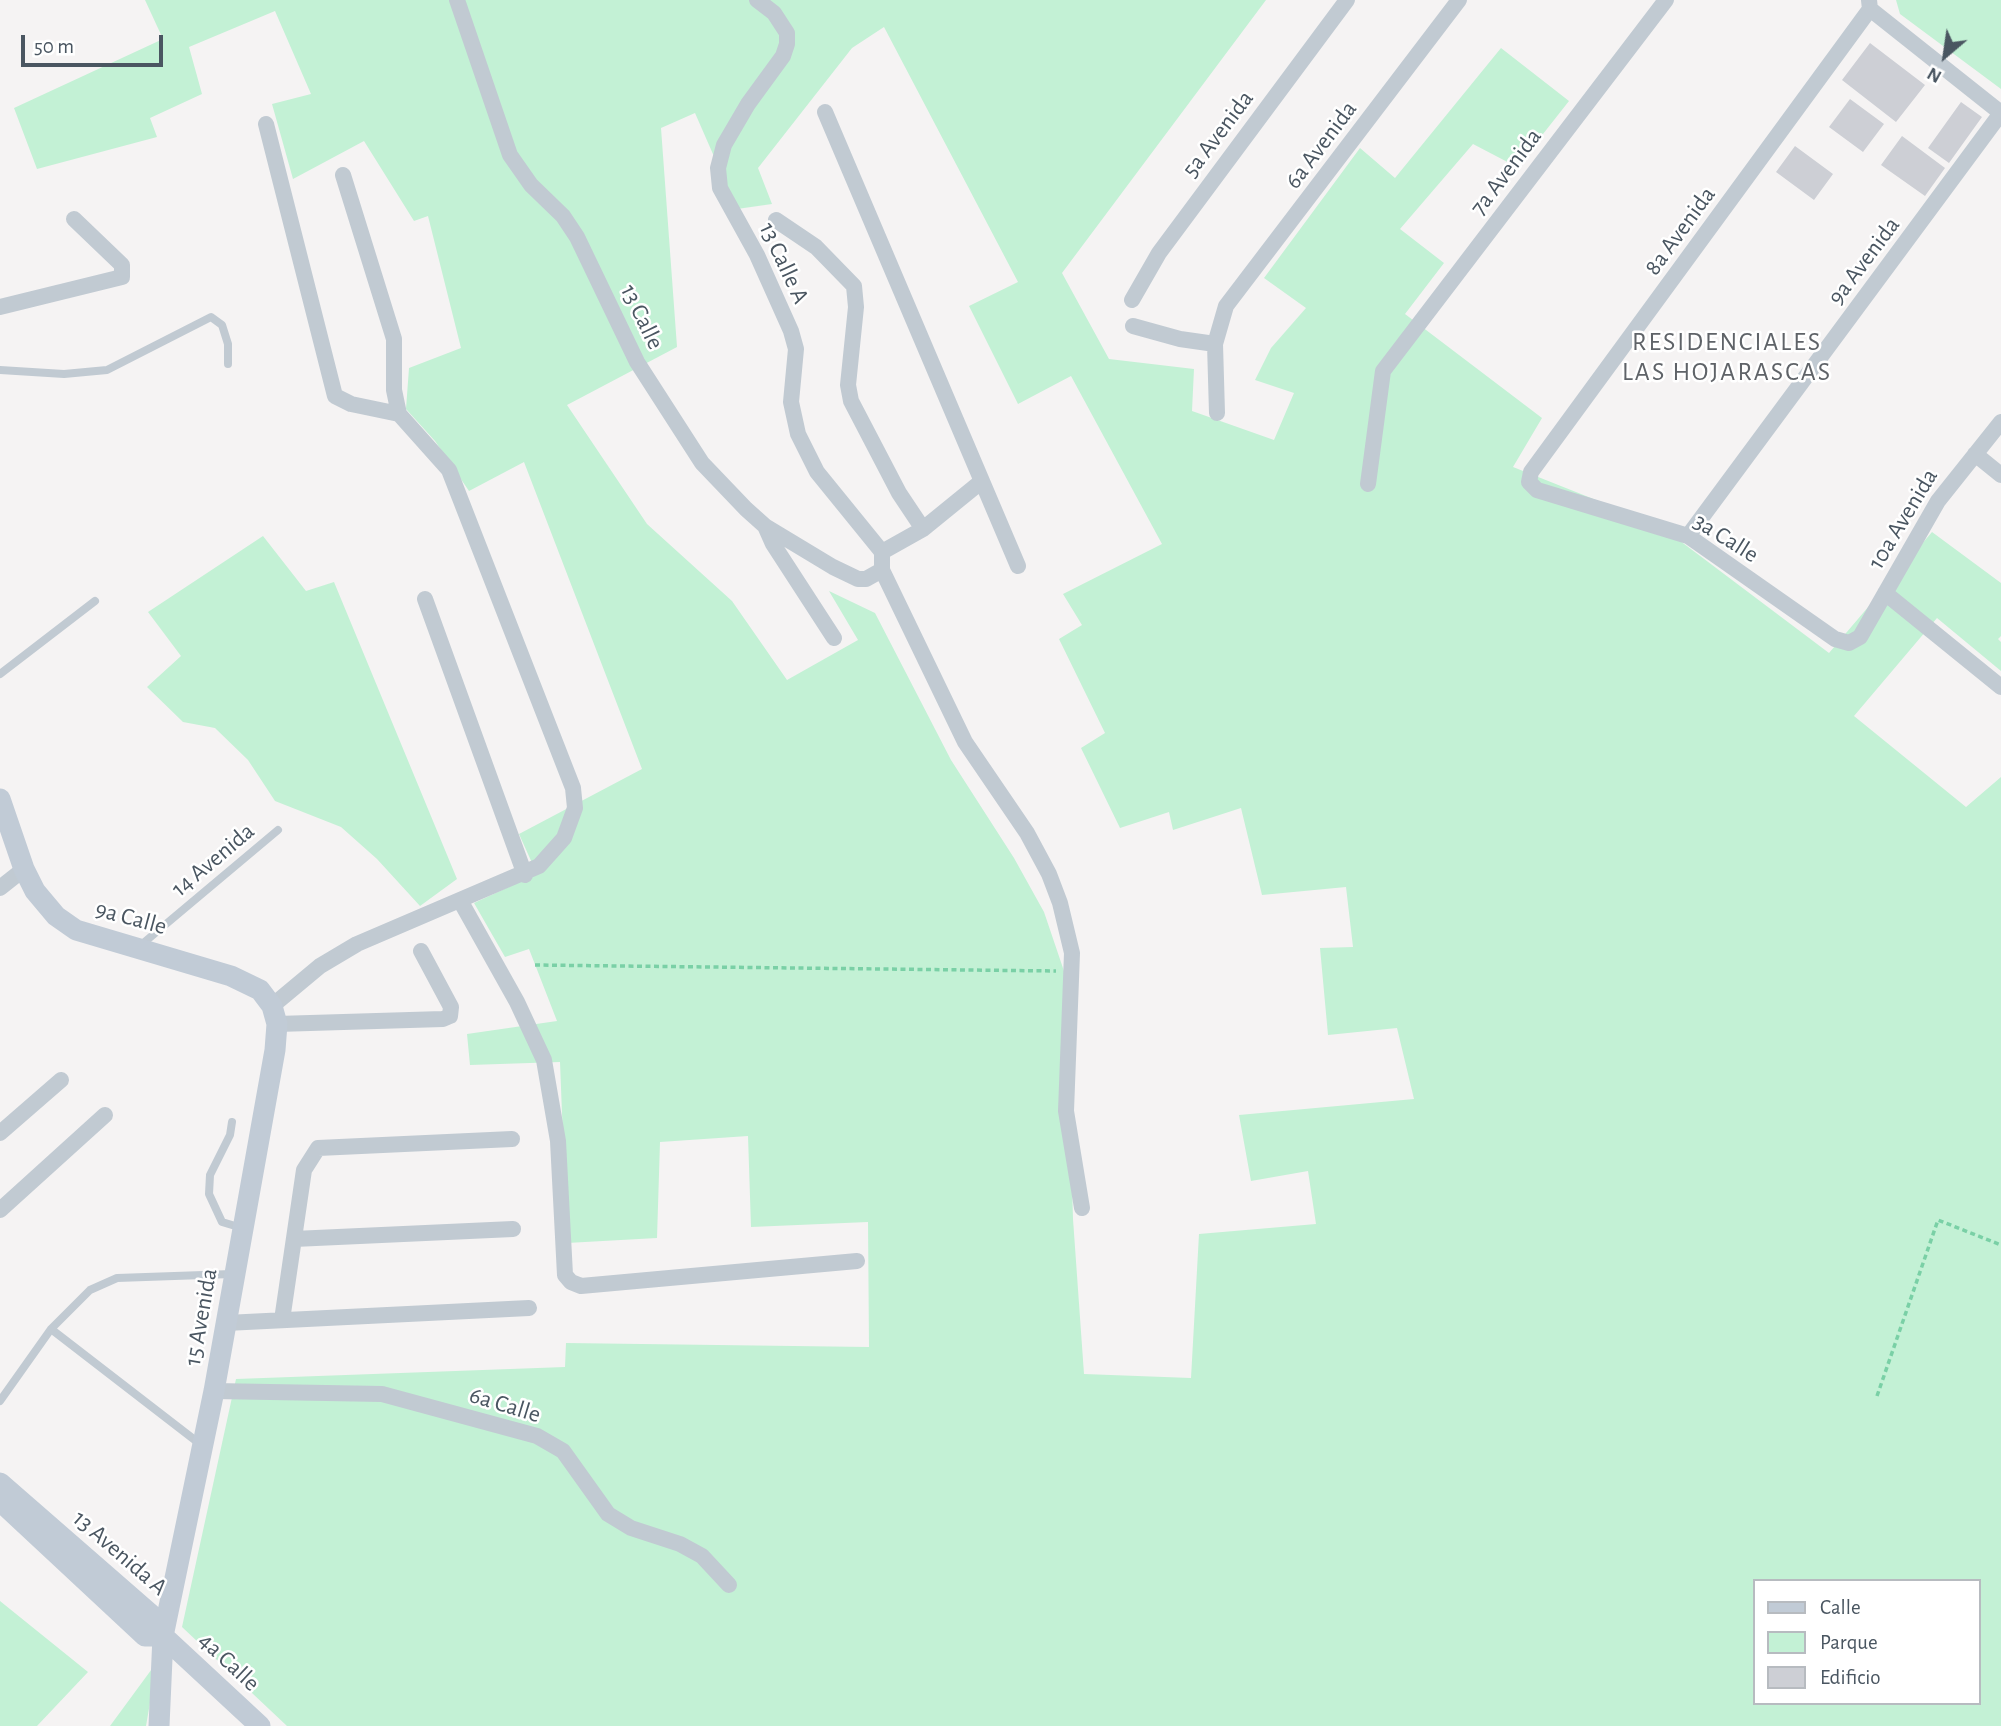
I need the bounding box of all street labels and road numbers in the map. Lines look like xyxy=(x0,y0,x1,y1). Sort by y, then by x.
street label: 5a Avenida xyxy=(1176,85,1260,183)
street label: 6a Avenida xyxy=(1279,95,1363,195)
street label: 7a Avenida xyxy=(1464,123,1548,221)
street label: 8a Avenida xyxy=(1638,181,1722,281)
street label: 9a Avenida xyxy=(1822,211,1906,311)
street label: 13 Calle A xyxy=(753,218,815,308)
street label: 13 Calle xyxy=(614,280,670,354)
street label: 10a Avenida xyxy=(1862,464,1944,574)
street label: 3a Calle xyxy=(1688,507,1764,569)
street label: 14 Avenida xyxy=(166,817,260,903)
street label: 9a Calle xyxy=(92,895,170,941)
street label: 15 Avenida xyxy=(178,1266,224,1368)
street label: 6a Calle xyxy=(466,1381,544,1429)
street label: 13 Avenida A xyxy=(67,1504,173,1602)
street label: 4a Calle xyxy=(192,1627,266,1697)

